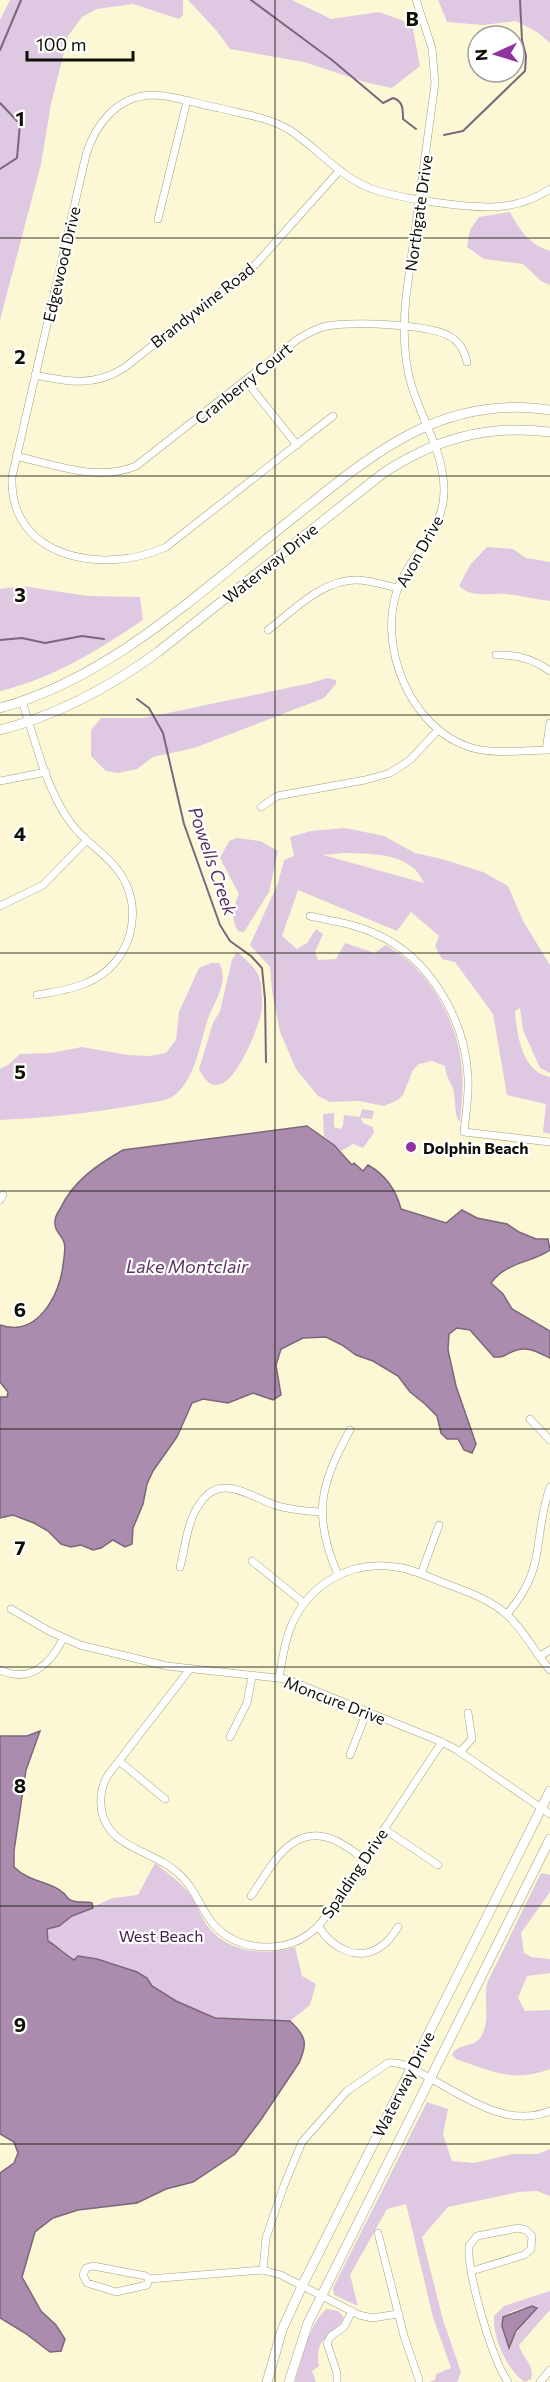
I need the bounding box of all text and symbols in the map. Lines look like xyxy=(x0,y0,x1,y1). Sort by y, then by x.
text: B xyxy=(405,6,419,30)
scale bar xyxy=(27,24,134,62)
north arrow xyxy=(466,24,526,84)
text: 100 m xyxy=(36,33,86,55)
text: N xyxy=(471,48,490,62)
text: 1 xyxy=(15,106,25,130)
street label: Northgate Drive xyxy=(400,154,436,272)
street label: Edgewood Drive xyxy=(38,204,84,324)
street label: Brandywine Road xyxy=(146,259,258,351)
street label: Cranberry Court xyxy=(191,338,296,428)
text: 2 xyxy=(14,344,26,368)
street label: Avon Drive xyxy=(392,512,446,590)
street label: Waterway Drive xyxy=(219,519,321,607)
text: 3 xyxy=(14,582,26,606)
water label: Powells Creek xyxy=(184,804,242,919)
text: 4 xyxy=(14,821,26,845)
text: 5 xyxy=(14,1059,26,1083)
place label: Dolphin Beach xyxy=(423,1138,529,1157)
marker: Dolphin Beach xyxy=(404,1140,418,1154)
water label: Lake Montclair xyxy=(126,1255,249,1277)
text: 6 xyxy=(14,1297,26,1321)
text: 7 xyxy=(15,1535,26,1559)
street label: Moncure Drive xyxy=(282,1672,388,1728)
text: 8 xyxy=(14,1773,26,1797)
street label: Spalding Drive xyxy=(317,1824,391,1922)
park label: West Beach xyxy=(119,1926,203,1945)
text: 9 xyxy=(14,2012,26,2036)
street label: Waterway Drive xyxy=(368,2028,438,2140)

